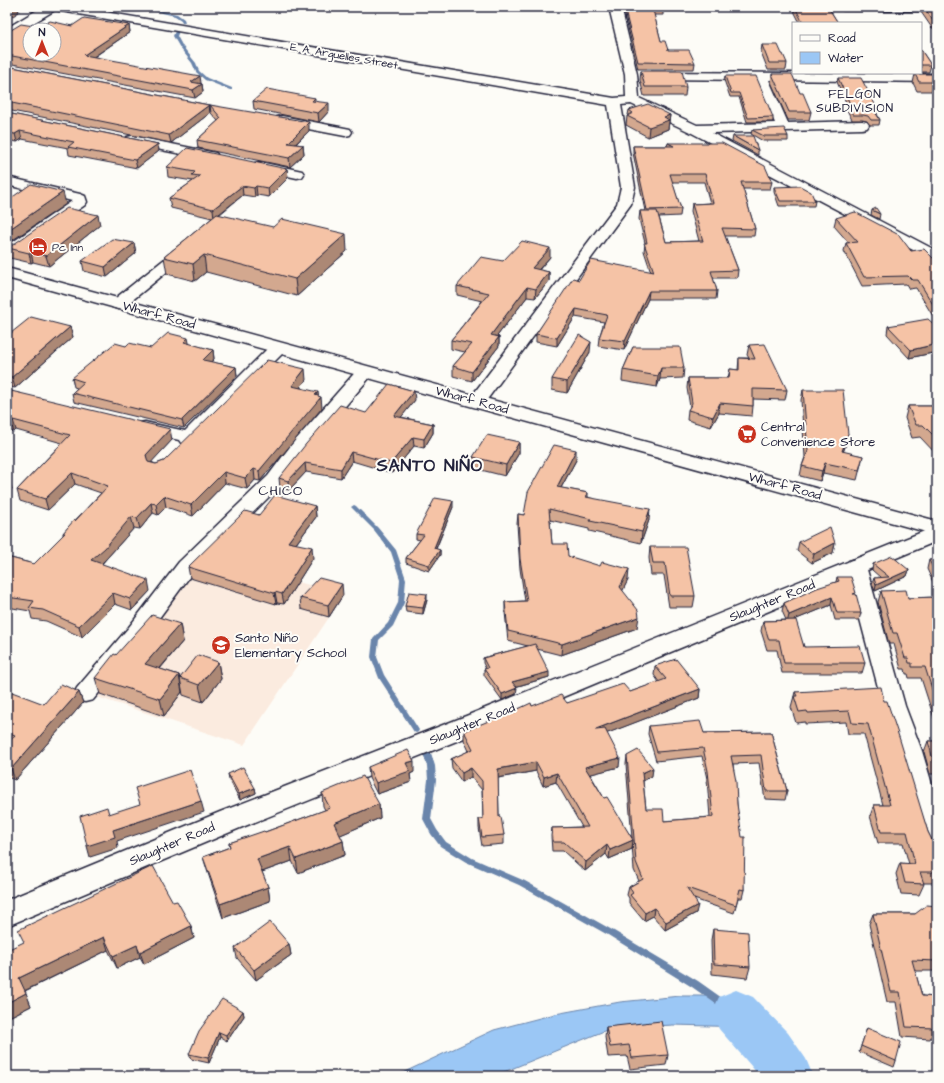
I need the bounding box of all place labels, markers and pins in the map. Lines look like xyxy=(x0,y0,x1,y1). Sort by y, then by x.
hotel icon: Pc Inn xyxy=(27,236,49,258)
place label: Pc Inn xyxy=(52,240,84,255)
place label: Central Convenience Store xyxy=(761,418,875,451)
supermarket icon: Central Convenience Store xyxy=(736,423,758,445)
place label: Santo Niño Elementary School xyxy=(235,629,347,663)
school or university icon: Santo Niño Elementary School xyxy=(210,634,232,656)

